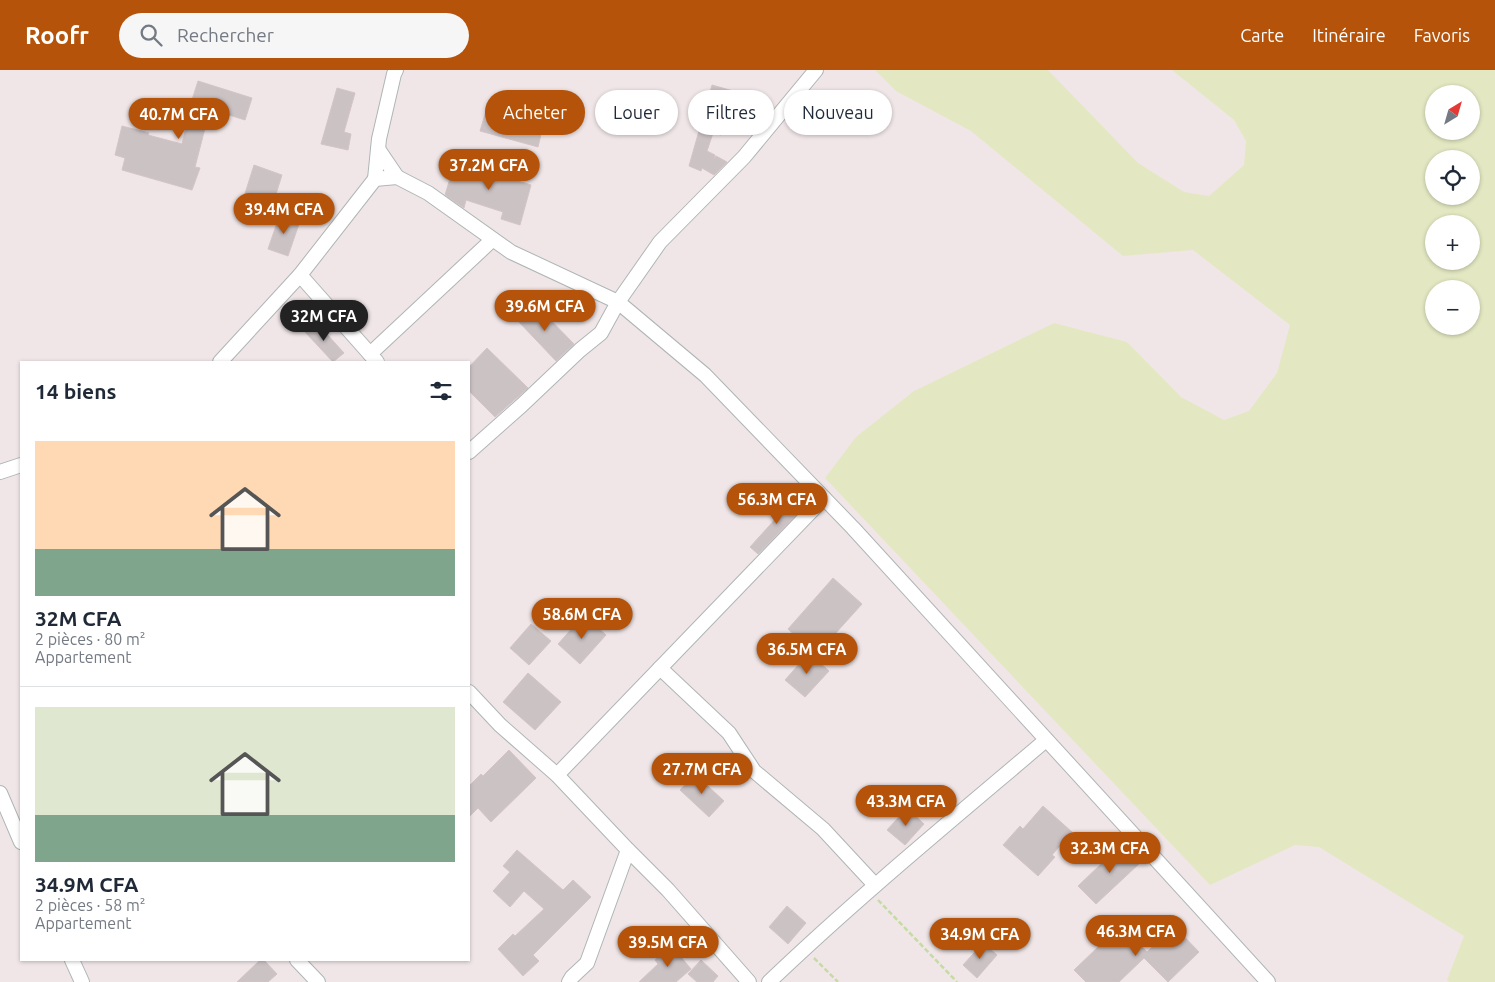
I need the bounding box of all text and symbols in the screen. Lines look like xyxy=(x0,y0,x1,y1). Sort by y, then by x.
search box xyxy=(119,13,469,58)
icon: search xyxy=(137,21,165,49)
text: Roofr xyxy=(25,22,89,49)
text: Rechercher xyxy=(177,24,274,46)
text: Carte xyxy=(1240,25,1284,45)
text: Itinéraire xyxy=(1312,25,1386,45)
text: Favoris xyxy=(1414,25,1470,45)
north arrow xyxy=(1425,85,1480,140)
map controls xyxy=(1425,85,1480,335)
chip: Acheter xyxy=(485,90,585,135)
chip: Louer xyxy=(595,90,678,135)
chip: Filtres xyxy=(688,90,774,135)
chip: Nouveau xyxy=(784,90,892,135)
pin: 40.7M CFA xyxy=(122,98,236,140)
text: 40.7M CFA xyxy=(140,105,218,123)
pin: 37.2M CFA xyxy=(432,148,546,191)
button: locate xyxy=(1425,150,1480,205)
text: 37.2M CFA xyxy=(450,156,528,174)
pin: 39.4M CFA xyxy=(227,192,341,235)
text: 39.4M CFA xyxy=(245,200,323,218)
button: + xyxy=(1425,215,1480,270)
button: − xyxy=(1425,280,1480,335)
pin: 39.6M CFA xyxy=(488,290,602,332)
text: 39.6M CFA xyxy=(506,297,584,315)
pin: 32M CFA xyxy=(278,300,370,342)
text: 32M CFA xyxy=(291,307,357,325)
icon: filters xyxy=(427,377,455,405)
text: 14 biens xyxy=(35,379,116,403)
icon: home xyxy=(200,474,290,564)
pin: 56.3M CFA xyxy=(720,482,834,525)
text: 56.3M CFA xyxy=(738,490,816,508)
pin: 58.6M CFA xyxy=(525,598,639,640)
text: 58.6M CFA xyxy=(543,605,621,623)
text: 32M CFA xyxy=(35,606,121,630)
text: 2 pièces · 80 m² xyxy=(35,630,145,648)
pin: 36.5M CFA xyxy=(750,632,864,675)
text: 36.5M CFA xyxy=(768,640,846,658)
text: Appartement xyxy=(35,648,132,666)
icon: home xyxy=(200,739,290,829)
pin: 27.7M CFA xyxy=(645,752,759,795)
text: 27.7M CFA xyxy=(663,760,741,778)
pin: 43.3M CFA xyxy=(849,784,963,827)
text: 43.3M CFA xyxy=(867,792,945,810)
pin: 32.3M CFA xyxy=(1053,832,1167,874)
text: 32.3M CFA xyxy=(1071,839,1149,857)
text: 34.9M CFA xyxy=(35,872,138,896)
text: 2 pièces · 58 m² xyxy=(35,896,145,914)
text: Appartement xyxy=(35,914,132,932)
pin: 46.3M CFA xyxy=(1079,914,1193,957)
pin: 34.9M CFA xyxy=(923,918,1037,960)
text: 46.3M CFA xyxy=(1097,922,1175,940)
text: 34.9M CFA xyxy=(941,925,1019,943)
pin: 39.5M CFA xyxy=(611,926,725,968)
text: 39.5M CFA xyxy=(629,933,707,951)

